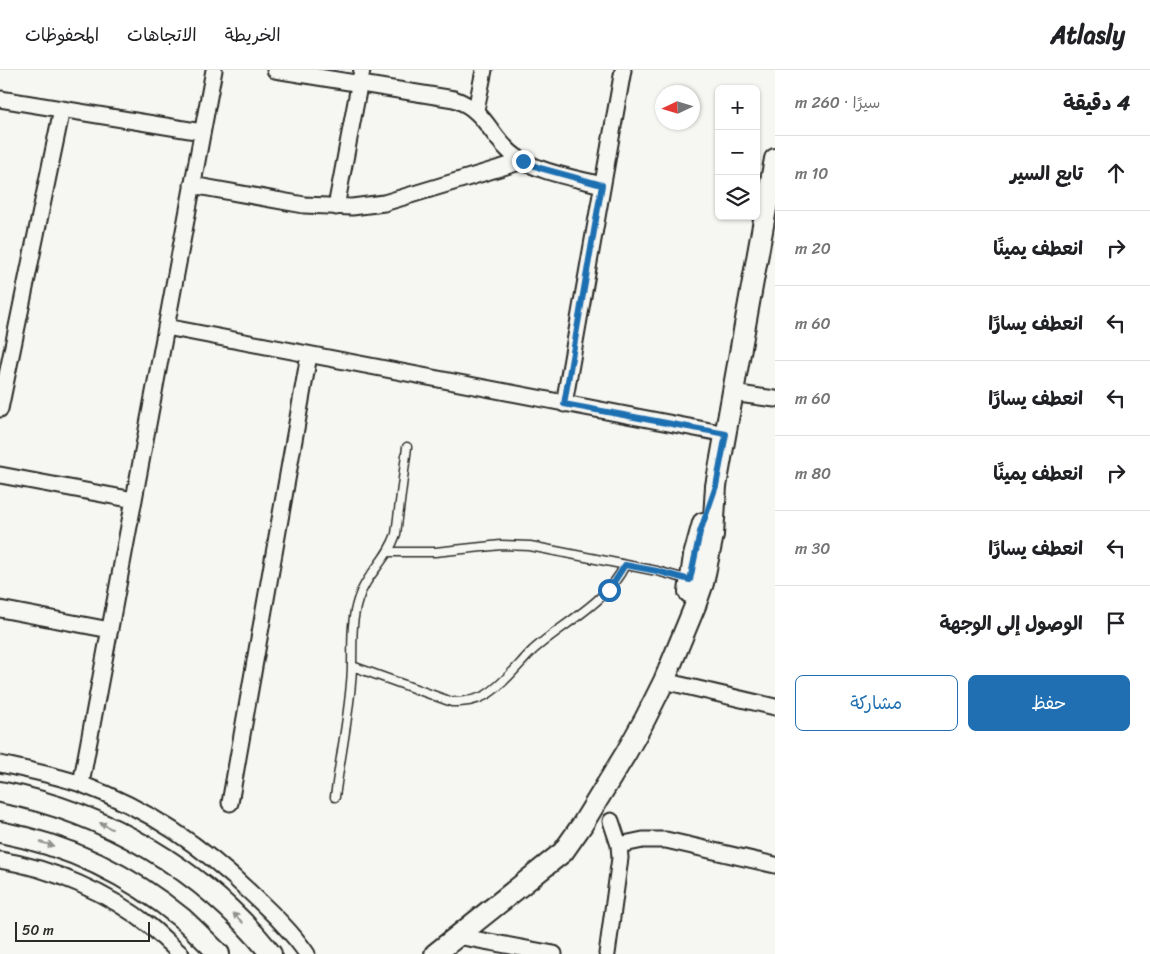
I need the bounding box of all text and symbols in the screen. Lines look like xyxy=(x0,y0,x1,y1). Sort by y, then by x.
text: Atlasly xyxy=(1051,14,1125,56)
text: المحفوظات xyxy=(25,19,99,51)
text: الاتجاهات xyxy=(127,19,197,51)
text: الخريطة xyxy=(225,19,281,51)
text: 4 دقيقة xyxy=(1063,84,1130,122)
north arrow xyxy=(655,85,700,130)
map controls xyxy=(715,85,760,220)
button: + xyxy=(715,85,760,130)
text: سيرًا · 260 m xyxy=(795,88,880,117)
button: − xyxy=(715,130,760,175)
route end xyxy=(512,150,535,173)
text: تابع السير xyxy=(1010,157,1083,190)
text: 10 m xyxy=(795,159,828,188)
icon: ahead xyxy=(1102,159,1130,187)
button: layers xyxy=(715,175,760,220)
text: انعطف يمينًا xyxy=(993,232,1083,265)
text: 20 m xyxy=(795,234,831,263)
icon: right xyxy=(1102,234,1130,262)
text: انعطف يسارًا xyxy=(988,307,1083,340)
text: 60 m xyxy=(795,309,831,338)
icon: left xyxy=(1102,309,1130,337)
text: انعطف يسارًا xyxy=(988,382,1083,415)
text: 60 m xyxy=(795,384,831,413)
icon: left xyxy=(1102,384,1130,412)
text: انعطف يمينًا xyxy=(993,457,1083,490)
text: 80 m xyxy=(795,459,831,488)
icon: right xyxy=(1102,459,1130,487)
text: انعطف يسارًا xyxy=(988,532,1083,565)
text: 30 m xyxy=(795,534,830,563)
icon: left xyxy=(1102,534,1130,562)
route start xyxy=(598,579,621,602)
text: الوصول إلى الوجهة xyxy=(940,607,1083,640)
icon: arrive xyxy=(1102,609,1130,637)
button: مشاركة xyxy=(795,675,958,731)
button: حفظ xyxy=(968,675,1130,731)
one-way arrow xyxy=(99,822,113,830)
one-way arrow xyxy=(40,840,55,848)
one-way arrow xyxy=(233,912,245,924)
text: 50 m xyxy=(22,918,54,943)
scale bar xyxy=(15,919,150,942)

